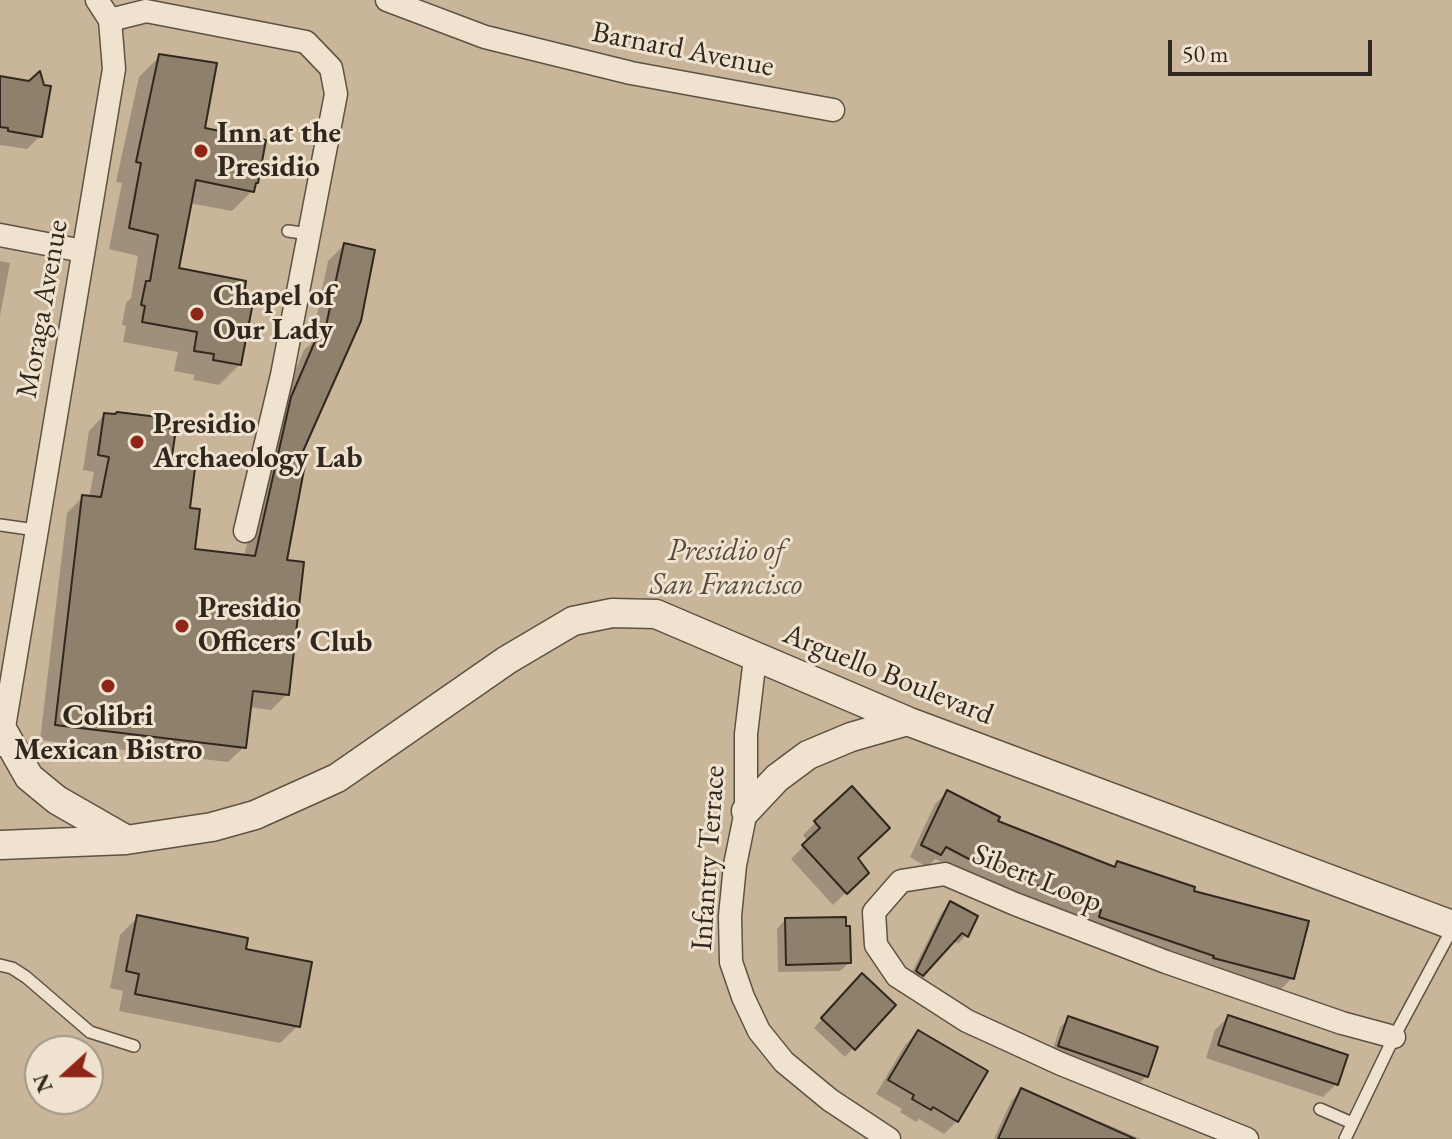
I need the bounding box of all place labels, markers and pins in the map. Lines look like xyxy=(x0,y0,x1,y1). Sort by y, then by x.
place label: Inn at the Presidio xyxy=(217,116,341,186)
marker: Inn at the Presidio xyxy=(192,142,210,160)
place label: Chapel of Our Lady xyxy=(213,279,335,350)
marker: Chapel of Our Lady xyxy=(188,305,206,323)
place label: Presidio Archaeology Lab xyxy=(153,407,362,478)
marker: Presidio Archaeology Lab xyxy=(128,433,146,451)
place label: Presidio Officers' Club xyxy=(198,591,372,662)
marker: Presidio Officers' Club xyxy=(173,617,191,635)
marker: Colibri Mexican Bistro xyxy=(99,677,117,695)
place label: Colibri Mexican Bistro xyxy=(14,699,202,770)

